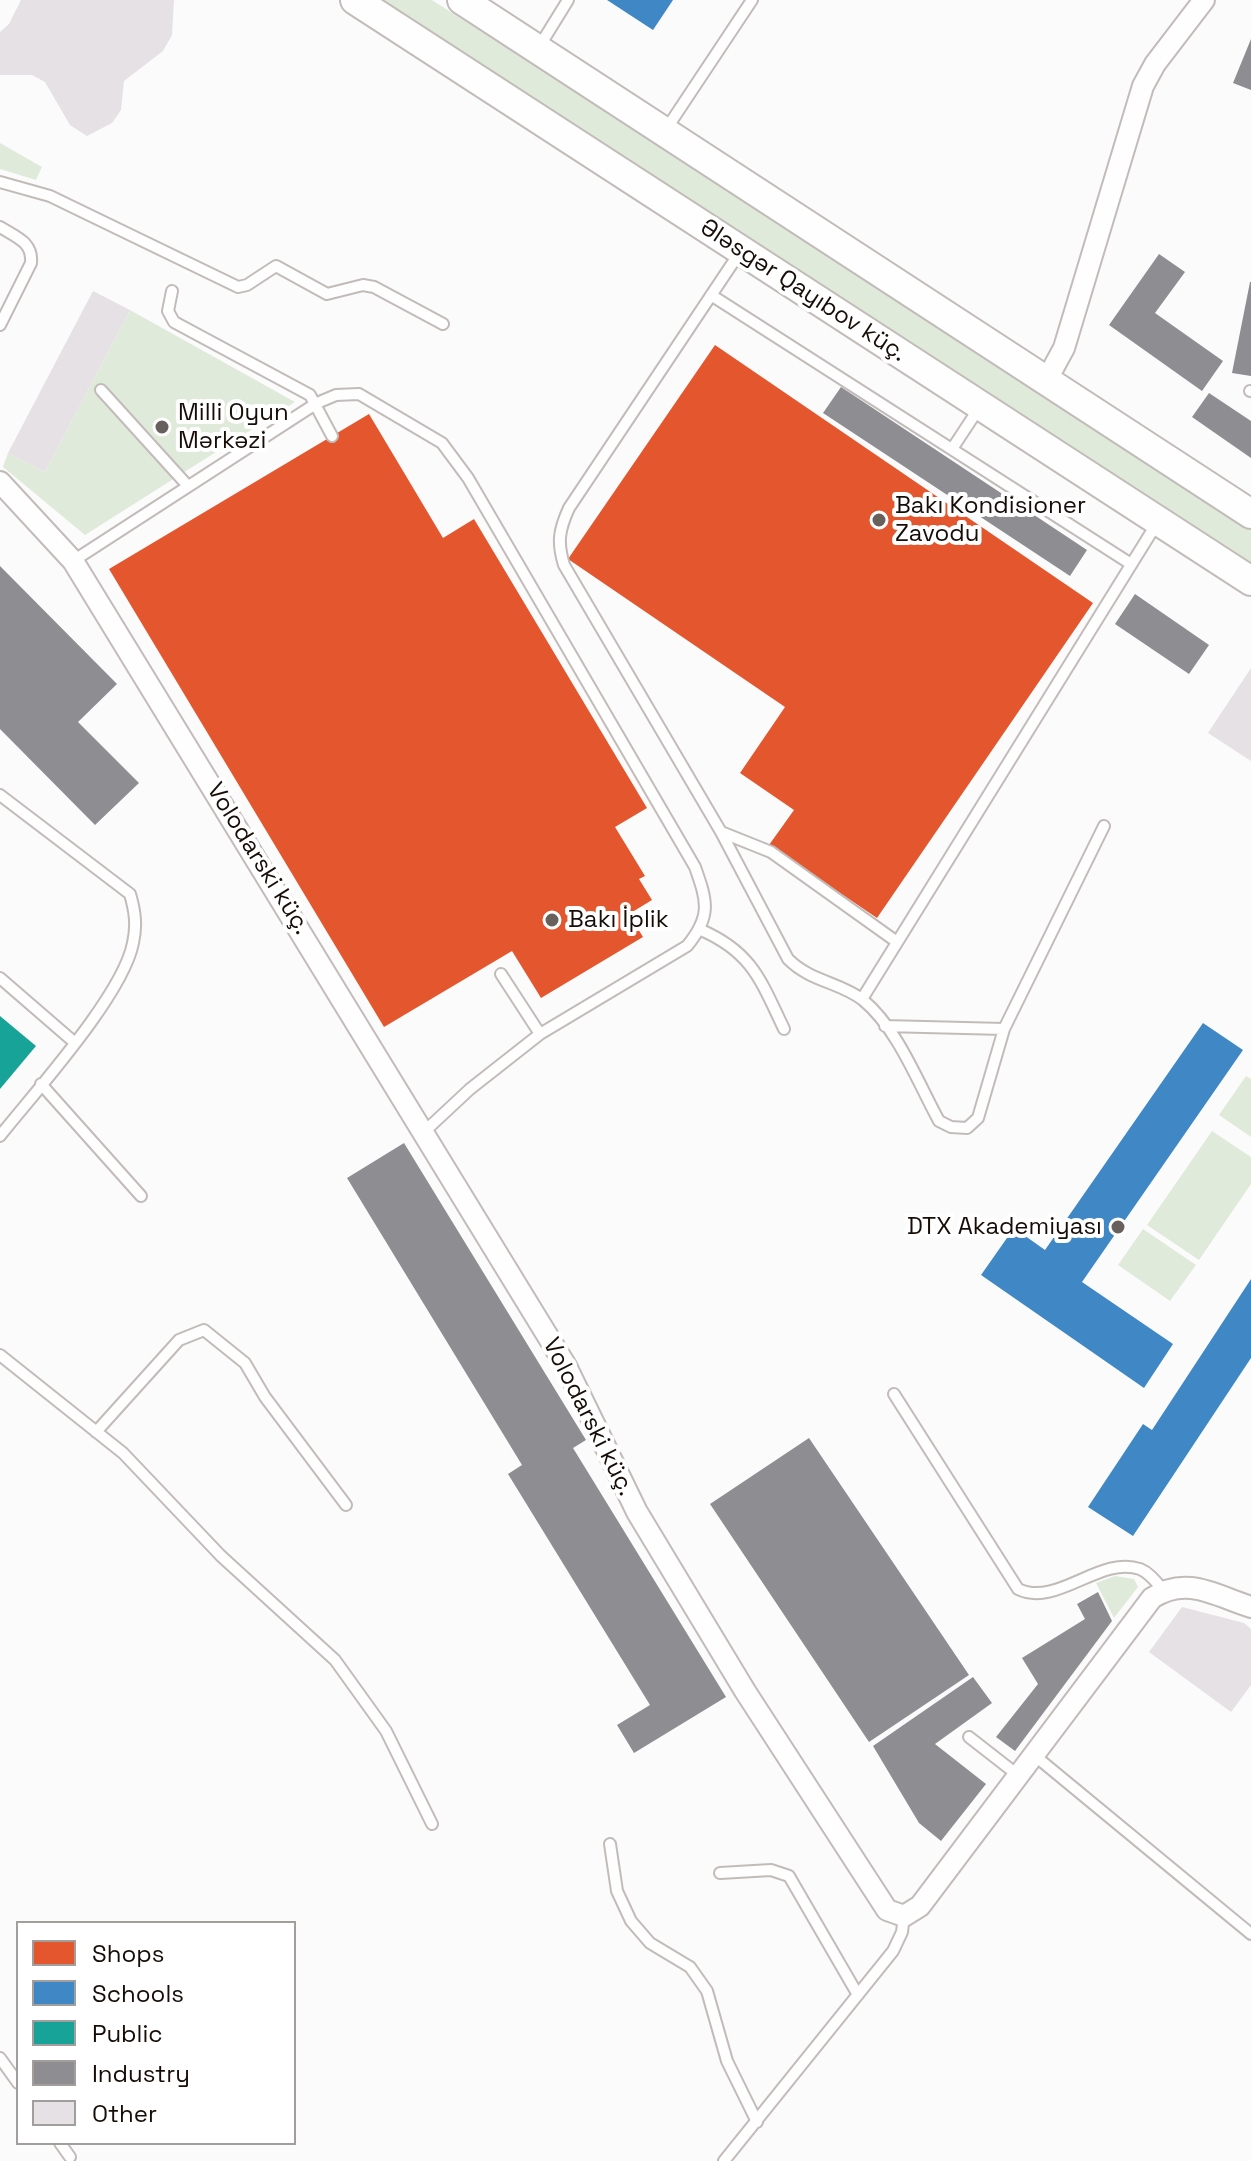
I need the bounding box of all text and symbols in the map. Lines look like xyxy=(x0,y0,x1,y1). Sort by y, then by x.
street label: Ələsgər Qayıbov küç. xyxy=(695,214,911,368)
place label: Milli Oyun Mərkəzi xyxy=(178,399,289,455)
marker: Milli Oyun Mərkəzi xyxy=(153,418,171,436)
place label: Bakı Kondisioner Zavodu xyxy=(895,492,1086,548)
marker: Bakı Kondisioner Zavodu xyxy=(870,511,888,529)
street label: Volodarski küç. xyxy=(200,778,316,940)
place label: Bakı İplik xyxy=(568,906,669,934)
marker: Bakı İplik xyxy=(543,911,561,929)
place label: DTX Akademiyası xyxy=(907,1213,1102,1241)
marker: DTX Akademiyası xyxy=(1109,1218,1127,1236)
street label: Volodarski küç. xyxy=(536,1333,640,1501)
legend xyxy=(16,1921,296,2145)
text: Shops xyxy=(92,1938,164,1969)
text: Schools xyxy=(92,1978,184,2009)
text: Public xyxy=(92,2018,163,2049)
text: Industry xyxy=(92,2058,190,2089)
text: Other xyxy=(92,2098,157,2129)

